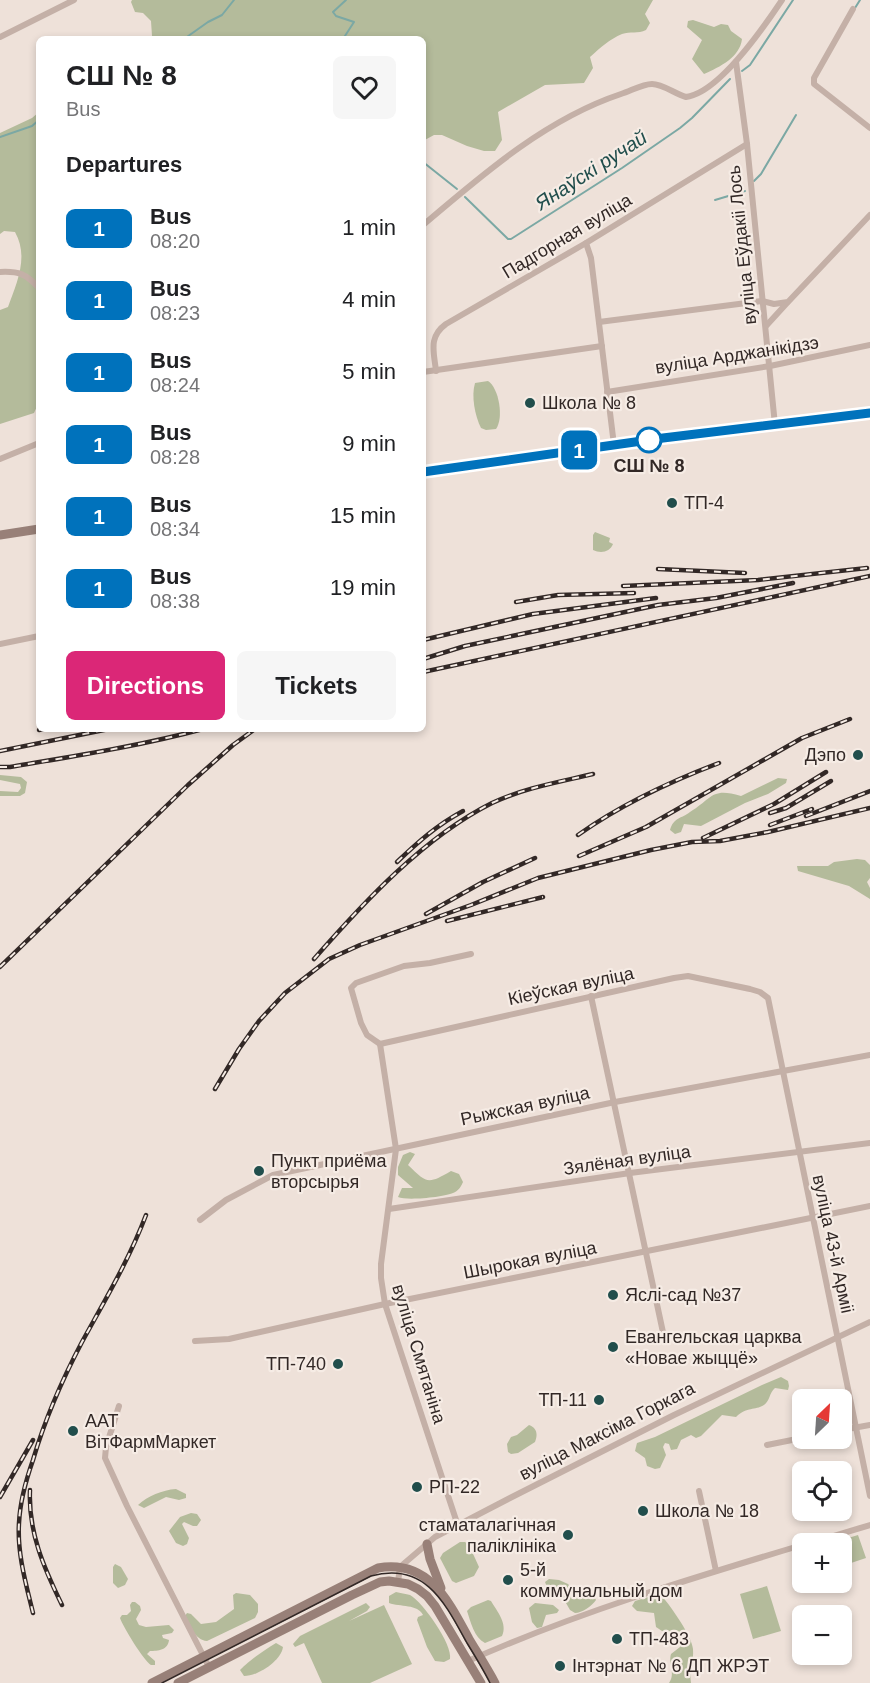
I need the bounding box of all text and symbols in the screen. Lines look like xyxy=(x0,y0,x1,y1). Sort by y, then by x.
button: heart xyxy=(333,56,396,119)
text: СШ № 8 xyxy=(66,60,177,91)
text: Bus xyxy=(66,98,100,120)
water label: Янаўскі ручай xyxy=(530,126,651,215)
text: Departures xyxy=(66,152,182,177)
street label: вуліца Еўдакіі Лось xyxy=(724,164,760,326)
street label: Падгорная вуліца xyxy=(499,189,636,282)
text: Bus xyxy=(150,204,192,229)
text: 1 min xyxy=(342,215,396,240)
text: 1 xyxy=(93,217,105,240)
text: 08:20 xyxy=(150,230,200,252)
text: Bus xyxy=(150,276,192,301)
text: 4 min xyxy=(342,287,396,312)
text: 1 xyxy=(93,289,105,312)
text: 08:23 xyxy=(150,302,200,324)
street label: вуліца Арджанікідзэ xyxy=(654,332,820,378)
text: Bus xyxy=(150,348,192,373)
text: 5 min xyxy=(342,359,396,384)
text: 1 xyxy=(93,361,105,384)
text: 08:24 xyxy=(150,374,200,396)
place label: Школа № 8 xyxy=(542,393,636,413)
marker: Школа № 8 xyxy=(523,396,537,410)
text: Bus xyxy=(150,420,192,445)
marker: СШ № 8 xyxy=(636,427,662,453)
line badge: 1 xyxy=(560,430,598,470)
text: 9 min xyxy=(342,431,396,456)
text: 1 xyxy=(93,433,105,456)
text: 1 xyxy=(573,439,585,462)
text: 08:28 xyxy=(150,446,200,468)
place label: СШ № 8 xyxy=(613,456,685,476)
text: Bus xyxy=(150,492,192,517)
place label: ТП-4 xyxy=(684,493,724,513)
marker: ТП-4 xyxy=(665,496,679,510)
text: 15 min xyxy=(330,503,396,528)
text: 1 xyxy=(93,505,105,528)
text: 08:34 xyxy=(150,518,200,540)
text: Bus xyxy=(150,564,192,589)
text: 19 min xyxy=(330,575,396,600)
text: 1 xyxy=(93,577,105,600)
text: 08:38 xyxy=(150,590,200,612)
button: Directions xyxy=(66,651,225,720)
button: Tickets xyxy=(237,651,396,720)
place label: Дэпо xyxy=(805,745,846,765)
marker: Дэпо xyxy=(851,748,865,762)
street label: Кіеўская вуліца xyxy=(506,963,637,1009)
street label: Рыжская вуліца xyxy=(459,1082,592,1129)
street label: Зялёная вуліца xyxy=(562,1141,693,1179)
place label: Пункт приёма вторсырья xyxy=(271,1151,387,1192)
marker: Пункт приёма вторсырья xyxy=(252,1164,266,1178)
street label: вуліца 43-й Арміі xyxy=(809,1173,857,1315)
street label: Шырокая вуліца xyxy=(462,1237,599,1283)
street label: вуліца Смятаніна xyxy=(388,1282,450,1427)
place label: Яслі-сад №37 xyxy=(625,1285,741,1305)
marker: Яслі-сад №37 xyxy=(606,1288,620,1302)
place label: Евангельская царква «Новае жыццё» xyxy=(625,1327,802,1368)
marker: Евангельская царква «Новае жыццё» xyxy=(606,1340,620,1354)
place label: ТП-740 xyxy=(266,1354,326,1374)
marker: ТП-740 xyxy=(331,1357,345,1371)
street label: вуліца Максіма Горкага xyxy=(516,1378,699,1484)
north arrow xyxy=(792,1389,852,1449)
map controls xyxy=(792,1389,852,1665)
place label: ТП-11 xyxy=(538,1390,587,1410)
marker: ТП-11 xyxy=(592,1393,606,1407)
place label: ААТ ВітФармМаркет xyxy=(85,1411,216,1452)
marker: ААТ ВітФармМаркет xyxy=(66,1424,80,1438)
button: locate xyxy=(792,1461,852,1521)
place label: РП-22 xyxy=(429,1477,480,1497)
marker: РП-22 xyxy=(410,1480,424,1494)
place label: Школа № 18 xyxy=(655,1501,759,1521)
marker: Школа № 18 xyxy=(636,1504,650,1518)
place label: стаматалагічная паліклініка xyxy=(419,1515,557,1556)
marker: стаматалагічная паліклініка xyxy=(561,1528,575,1542)
button: + xyxy=(792,1533,852,1593)
place label: 5-й коммунальный дом xyxy=(520,1560,683,1601)
marker: 5-й коммунальный дом xyxy=(501,1573,515,1587)
button: − xyxy=(792,1605,852,1665)
place label: ТП-483 xyxy=(629,1629,689,1649)
marker: ТП-483 xyxy=(610,1632,624,1646)
place label: Інтэрнат № 6 ДП ЖРЭТ xyxy=(572,1656,769,1676)
marker: Інтэрнат № 6 ДП ЖРЭТ xyxy=(553,1659,567,1673)

